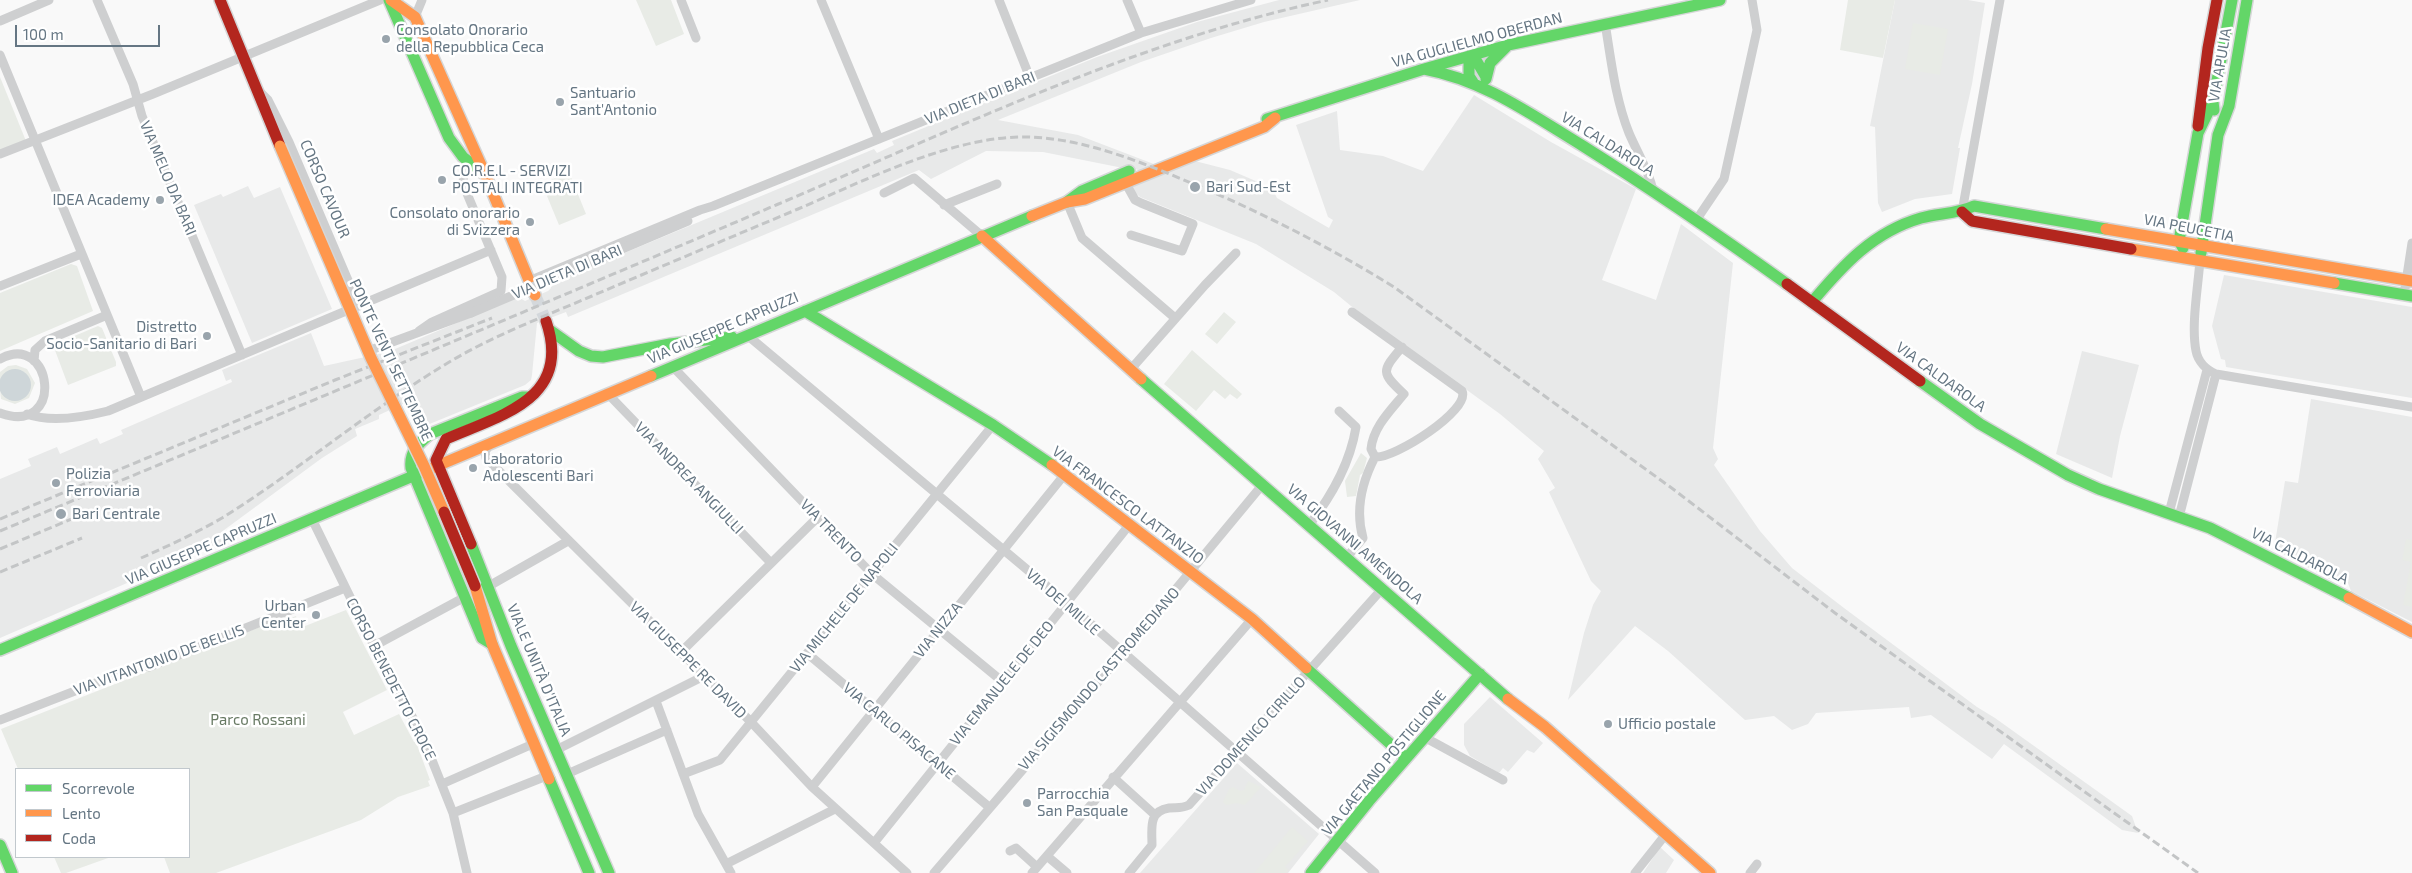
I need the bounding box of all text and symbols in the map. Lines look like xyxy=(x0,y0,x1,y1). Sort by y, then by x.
street label: VIA GUGLIELMO OBERDAN xyxy=(1390,9,1564,71)
scale bar xyxy=(18,15,162,47)
place label: Consolato Onorario della Repubblica Ceca xyxy=(396,21,544,56)
text: 100 m xyxy=(23,25,64,43)
street label: VIA APULIA xyxy=(2205,27,2235,103)
marker: Consolato Onorario della Repubblica Ceca xyxy=(380,33,392,45)
street label: VIA DIETA DI BARI xyxy=(922,68,1038,128)
place label: Santuario Sant'Antonio xyxy=(570,84,657,119)
marker: Santuario Sant'Antonio xyxy=(554,96,566,108)
street label: VIA CALDAROLA xyxy=(1558,108,1658,180)
street label: VIA MELO DA BARI xyxy=(136,118,200,238)
street label: CORSO CAVOUR xyxy=(296,137,354,241)
place label: CO.R.E.L - SERVIZI POSTALI INTEGRATI xyxy=(452,162,583,197)
marker: CO.R.E.L - SERVIZI POSTALI INTEGRATI xyxy=(436,174,448,186)
place label: Bari Sud-Est xyxy=(1206,178,1291,196)
marker: Bari Sud-Est xyxy=(1188,180,1202,194)
place label: IDEA Academy xyxy=(52,191,150,209)
marker: IDEA Academy xyxy=(154,194,166,206)
place label: Consolato onorario di Svizzera xyxy=(390,204,520,239)
street label: VIA PEUCETIA xyxy=(2142,210,2236,246)
marker: Consolato onorario di Svizzera xyxy=(524,216,536,228)
street label: VIA DIETA DI BARI xyxy=(509,241,625,303)
street label: PONTE VENTI SETTEMBRE xyxy=(345,276,437,444)
street label: VIA GIUSEPPE CAPRUZZI xyxy=(645,288,801,368)
place label: Distretto Socio-Sanitario di Bari xyxy=(46,318,197,353)
marker: Distretto Socio-Sanitario di Bari xyxy=(201,330,213,342)
street label: VIA CALDAROLA xyxy=(1892,338,1990,416)
street label: VIA ANDREA ANGIULLI xyxy=(631,418,747,538)
street label: VIA FRANCESCO LATTANZIO xyxy=(1049,442,1207,568)
place label: Laboratorio Adolescenti Bari xyxy=(483,450,594,485)
marker: Laboratorio Adolescenti Bari xyxy=(467,462,479,474)
place label: Polizia Ferroviaria xyxy=(66,465,140,500)
marker: Polizia Ferroviaria xyxy=(50,477,62,489)
street label: VIA GIOVANNI AMENDOLA xyxy=(1283,480,1427,608)
street label: VIA TRENTO xyxy=(796,496,866,566)
place label: Bari Centrale xyxy=(72,505,160,523)
marker: Bari Centrale xyxy=(54,507,68,521)
street label: VIA GIUSEPPE CAPRUZZI xyxy=(123,509,279,589)
street label: VIA CALDAROLA xyxy=(2248,524,2352,588)
street label: VIA MICHELE DE NAPOLI xyxy=(786,540,902,676)
street label: VIA DEI MILLE xyxy=(1022,565,1104,639)
street label: VIA SIGISMONDO CASTROMEDIANO xyxy=(1015,584,1183,774)
street label: CORSO BENEDETTO CROCE xyxy=(342,595,440,763)
place label: Urban Center xyxy=(261,597,306,632)
street label: VIA GIUSEPPE RE DAVID xyxy=(626,598,750,722)
street label: VIA NIZZA xyxy=(910,598,966,662)
street label: VIALE UNITÀ D'ITALIA xyxy=(503,601,575,739)
marker: Urban Center xyxy=(310,609,322,621)
street label: VIA EMANUELE DE DEO xyxy=(946,617,1058,749)
street label: VIA VITANTONIO DE BELLIS xyxy=(71,621,247,699)
street label: VIA DOMENICO CIRILLO xyxy=(1193,673,1309,799)
street label: VIA CARLO PISACANE xyxy=(839,679,959,783)
street label: VIA GAETANO POSTIGLIONE xyxy=(1318,687,1450,839)
park label: Parco Rossani xyxy=(210,711,306,729)
place label: Ufficio postale xyxy=(1618,715,1716,733)
marker: Ufficio postale xyxy=(1602,718,1614,730)
legend xyxy=(15,768,190,858)
text: Scorrevole xyxy=(62,779,135,797)
place label: Parrocchia San Pasquale xyxy=(1037,785,1128,820)
marker: Parrocchia San Pasquale xyxy=(1021,797,1033,809)
text: Lento xyxy=(62,804,101,822)
text: Coda xyxy=(62,829,96,847)

